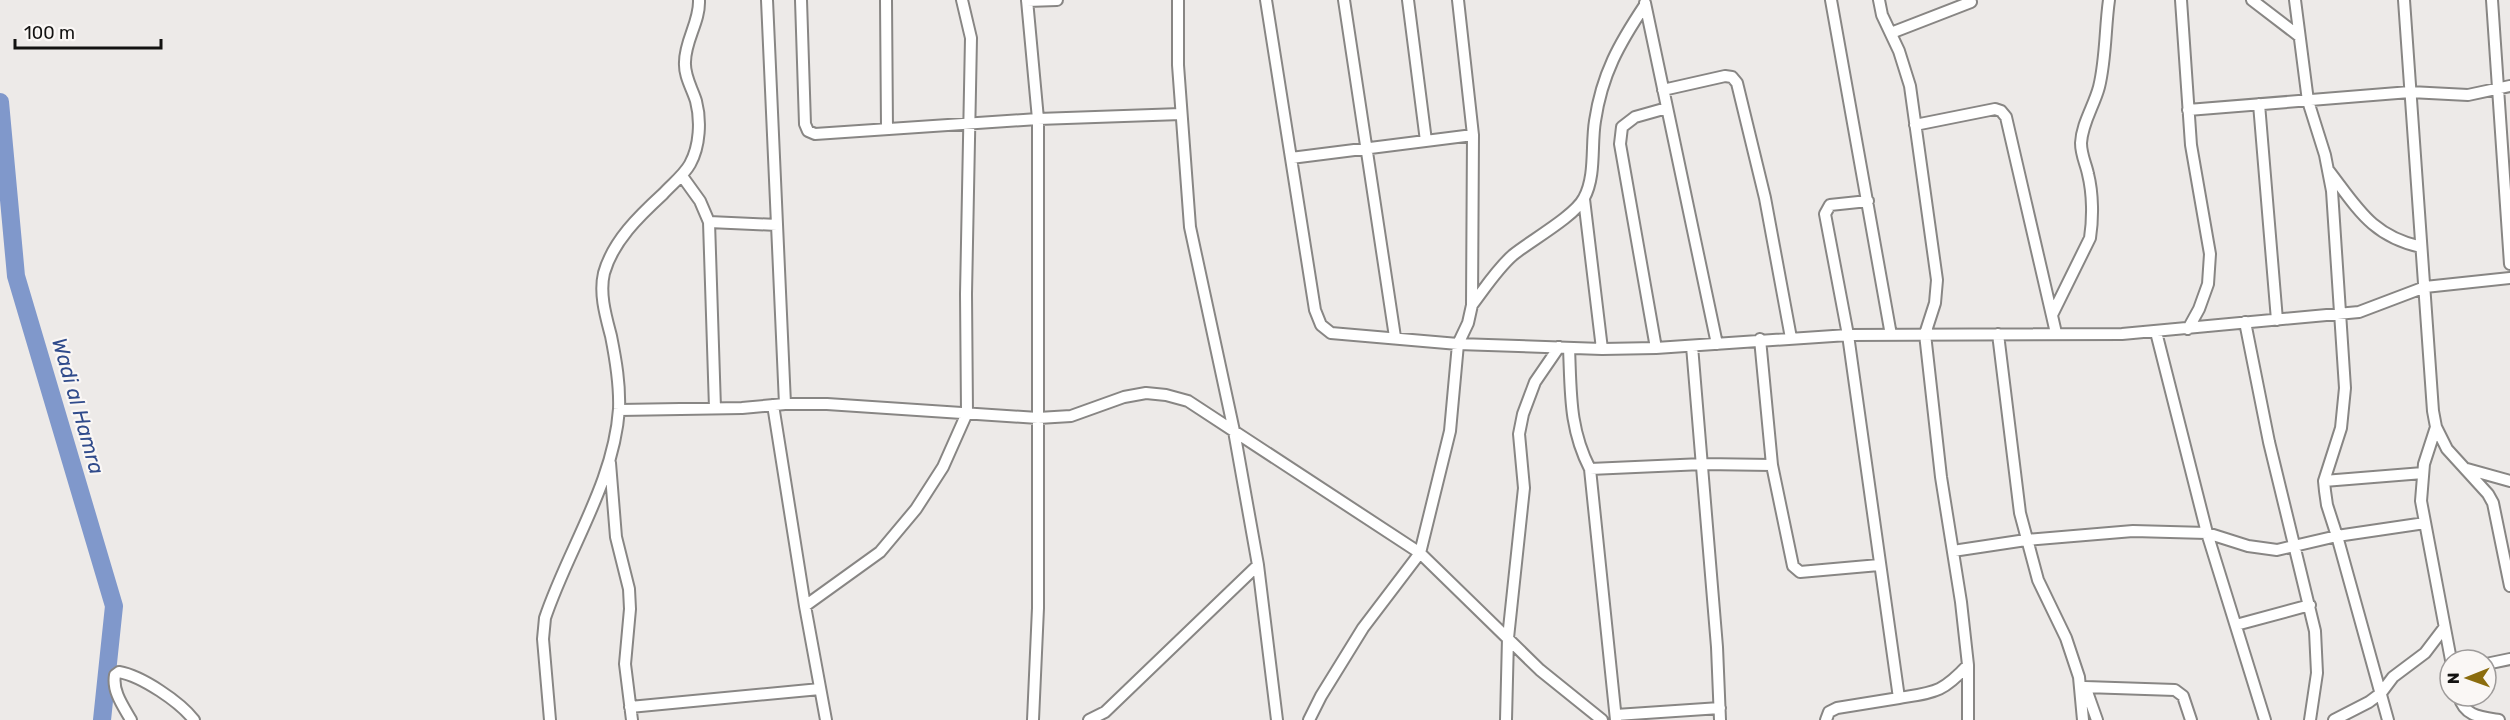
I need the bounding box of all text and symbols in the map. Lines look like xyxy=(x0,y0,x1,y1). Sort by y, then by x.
scale bar xyxy=(15,12,160,50)
text: 100 m xyxy=(24,22,75,44)
water label: Wadi al Hamra xyxy=(47,335,110,477)
north arrow xyxy=(2438,648,2498,708)
text: N xyxy=(2444,672,2463,684)

